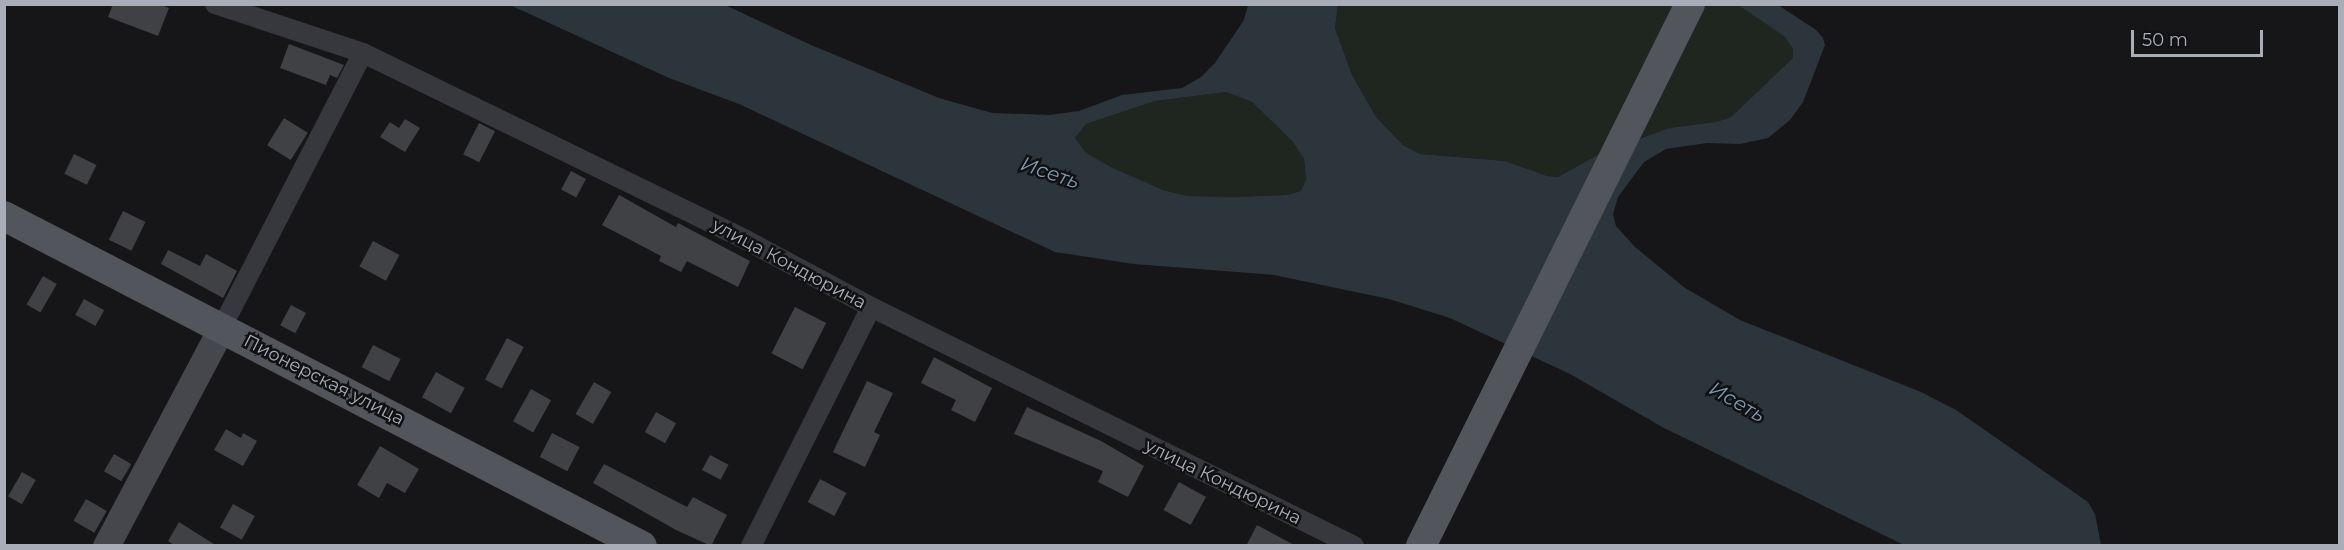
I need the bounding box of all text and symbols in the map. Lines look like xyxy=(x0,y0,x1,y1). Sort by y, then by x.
scale bar xyxy=(2134,18,2266,56)
text: 50 m xyxy=(2142,29,2188,51)
water label: Исеть xyxy=(1017,152,1083,194)
street label: улица Кондюрина xyxy=(708,214,870,314)
street label: Пионерская улица xyxy=(240,330,408,430)
water label: Исеть xyxy=(1705,376,1769,428)
street label: улица Кондюрина xyxy=(1141,435,1305,529)

